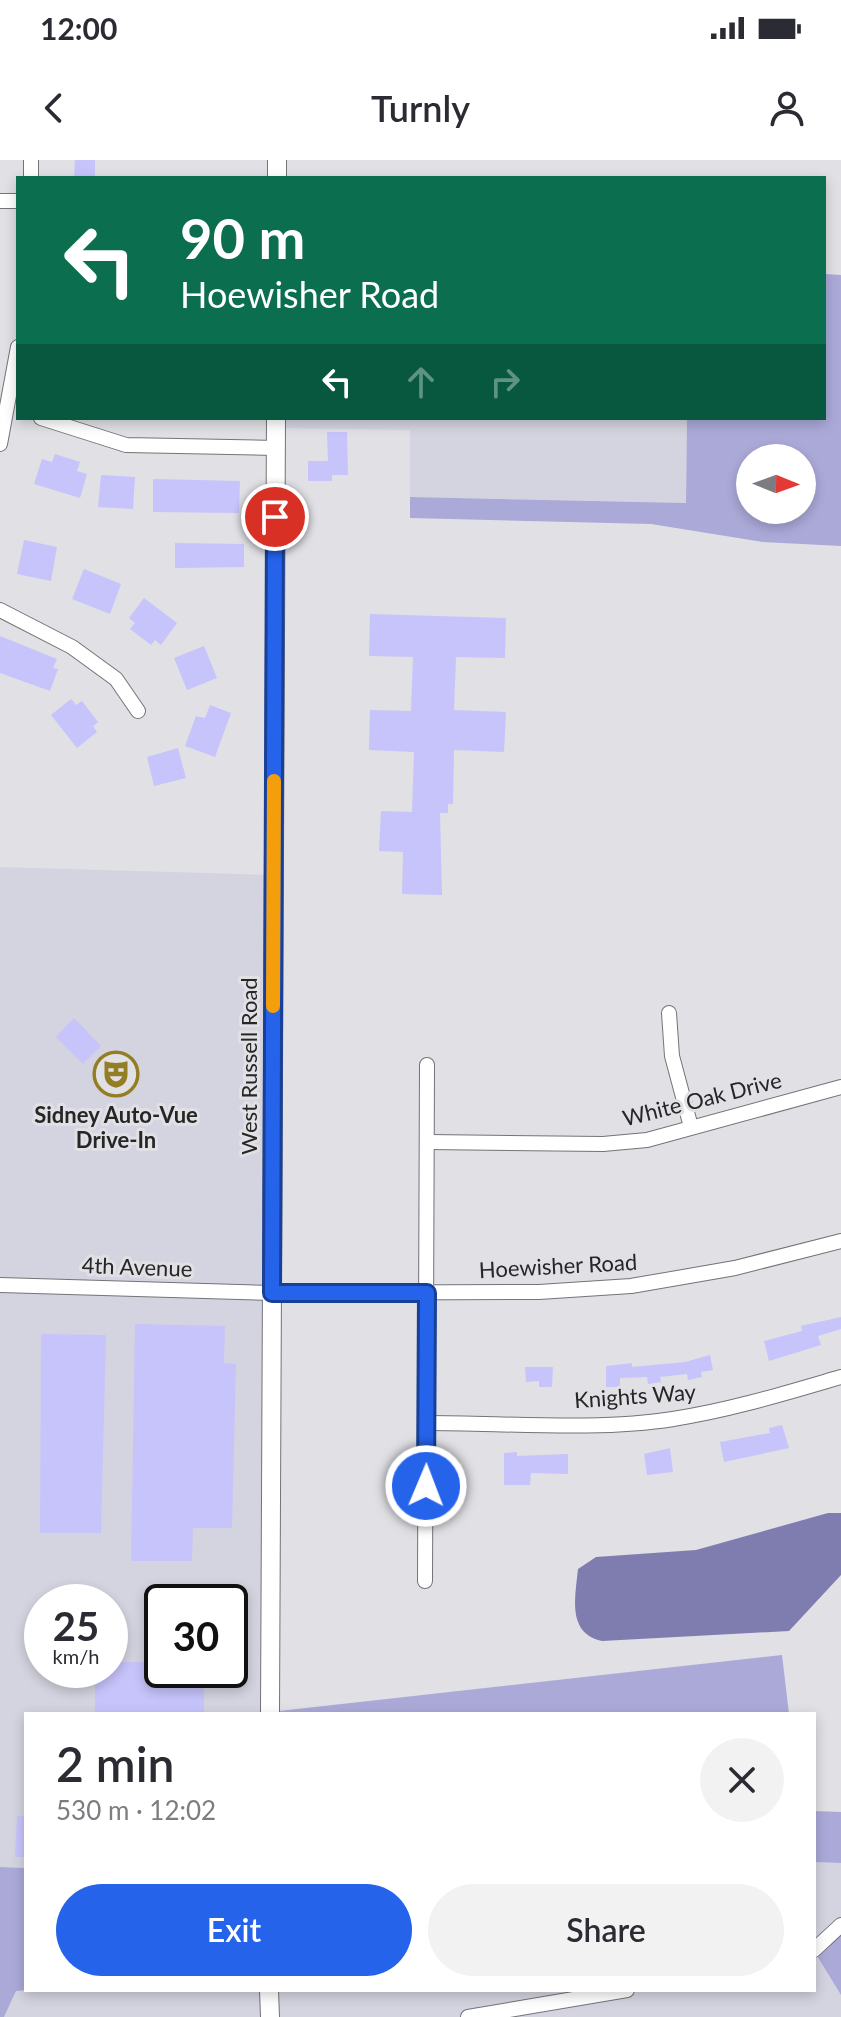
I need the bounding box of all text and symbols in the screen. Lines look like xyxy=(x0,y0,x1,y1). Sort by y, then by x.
text: 12:00 xyxy=(40,10,117,46)
icon: back xyxy=(32,86,76,130)
text: Turnly xyxy=(371,86,470,130)
icon: person xyxy=(765,86,809,130)
text: 90 m xyxy=(180,204,305,271)
icon: left xyxy=(48,208,152,312)
text: Hoewisher Road xyxy=(180,272,439,316)
icon: left xyxy=(315,360,359,404)
icon: ahead xyxy=(399,360,443,404)
icon: right xyxy=(483,360,527,404)
north arrow xyxy=(736,444,816,524)
map controls xyxy=(736,444,816,524)
pin xyxy=(241,483,309,551)
icon: arrive xyxy=(253,495,297,539)
street label: West Russell Road xyxy=(235,977,262,1155)
theatre icon: Sidney Auto-Vue Drive-In xyxy=(92,1050,140,1098)
street label: White Oak Drive xyxy=(620,1066,784,1131)
place label: Sidney Auto-Vue Drive-In xyxy=(34,1101,198,1153)
street label: Hoewisher Road xyxy=(478,1248,638,1283)
street label: 4th Avenue xyxy=(81,1251,193,1282)
street label: Knights Way xyxy=(573,1378,697,1413)
position arrow xyxy=(384,1444,468,1528)
speed limit sign: 30 xyxy=(144,1584,248,1688)
text: 25 xyxy=(53,1602,99,1650)
text: km/h xyxy=(53,1644,99,1668)
text: 2 min xyxy=(56,1735,174,1792)
button: close xyxy=(700,1738,784,1822)
text: 530 m · 12:02 xyxy=(56,1794,216,1826)
button: Exit xyxy=(56,1884,412,1976)
button: Share xyxy=(428,1884,784,1976)

